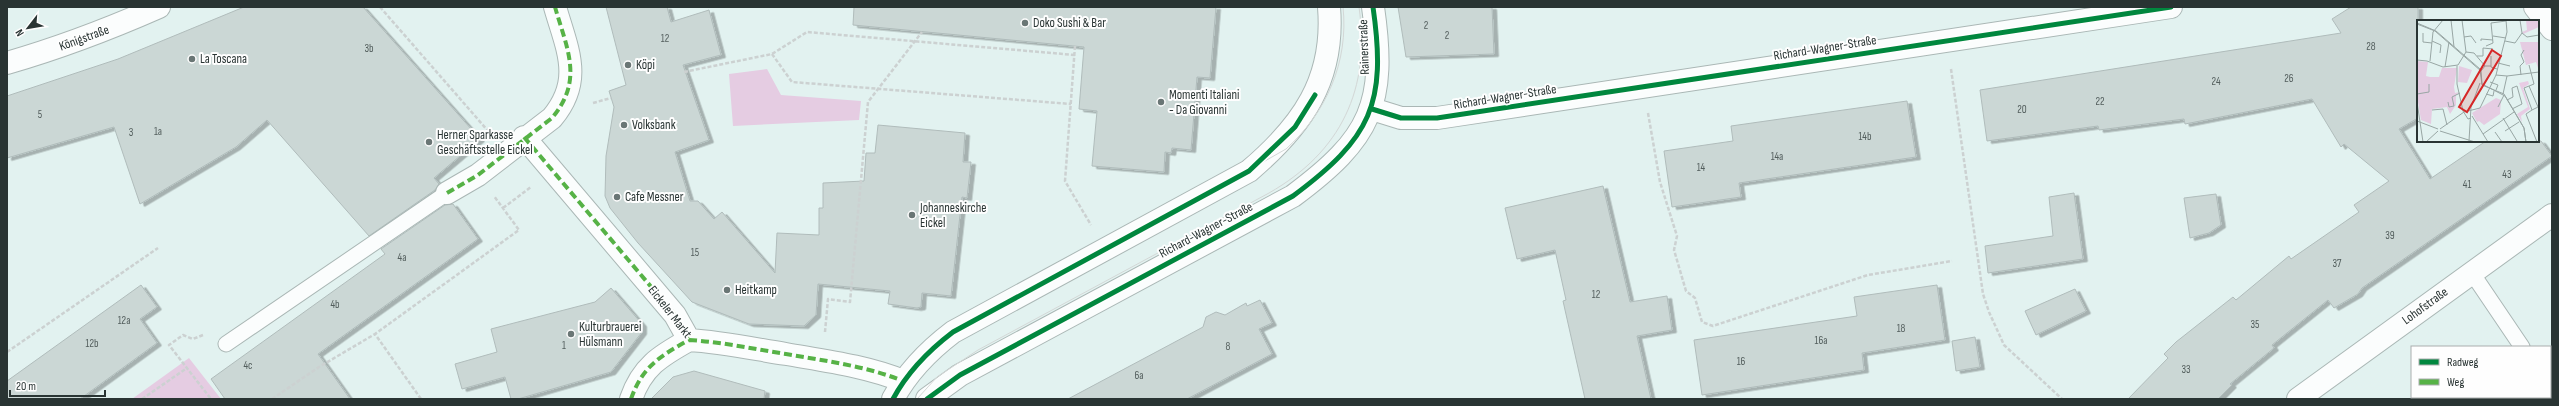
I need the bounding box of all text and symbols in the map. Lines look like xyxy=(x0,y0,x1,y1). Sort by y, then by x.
north arrow xyxy=(8,8,48,48)
place label: Doko Sushi & Bar xyxy=(1033,15,1106,31)
marker: Doko Sushi & Bar xyxy=(1020,18,1030,28)
street label: Rainerstraße xyxy=(1355,19,1373,75)
house number: 2 xyxy=(1424,19,1429,32)
inset map xyxy=(2417,20,2539,142)
street label: Königstraße xyxy=(57,22,111,54)
text: N xyxy=(13,27,27,39)
house number: 2 xyxy=(1445,29,1450,42)
house number: 12 xyxy=(661,32,670,45)
street label: Richard-Wagner-Straße xyxy=(1772,32,1878,64)
house number: 28 xyxy=(2366,40,2376,53)
house number: 3b xyxy=(364,42,374,55)
place label: La Toscana xyxy=(200,51,247,67)
marker: La Toscana xyxy=(187,54,197,64)
place label: Köpi xyxy=(636,57,655,73)
marker: Köpi xyxy=(623,60,633,70)
house number: 26 xyxy=(2284,72,2294,85)
house number: 24 xyxy=(2211,75,2221,88)
street label: Richard-Wagner-Straße xyxy=(1452,81,1558,113)
place label: Momenti Italiani - Da Giovanni xyxy=(1169,87,1239,118)
house number: 22 xyxy=(2095,95,2105,108)
marker: Momenti Italiani - Da Giovanni xyxy=(1156,97,1166,107)
house number: 20 xyxy=(2017,103,2027,116)
house number: 5 xyxy=(38,108,42,121)
place label: Volksbank xyxy=(632,117,676,133)
marker: Volksbank xyxy=(619,120,629,130)
house number: 1a xyxy=(154,125,162,138)
house number: 3 xyxy=(129,126,134,139)
place label: Herner Sparkasse Geschäftsstelle Eickel xyxy=(437,127,533,158)
house number: 14b xyxy=(1858,130,1872,143)
marker: Herner Sparkasse Geschäftsstelle Eickel xyxy=(424,137,434,147)
house number: 14a xyxy=(1771,150,1783,163)
house number: 14 xyxy=(1697,161,1706,174)
house number: 43 xyxy=(2502,168,2512,181)
house number: 41 xyxy=(2463,178,2471,191)
place label: Cafe Messner xyxy=(625,189,684,205)
marker: Cafe Messner xyxy=(612,192,622,202)
street label: Richard-Wagner-Straße xyxy=(1156,199,1256,261)
place label: Johanneskirche Eickel xyxy=(919,200,987,231)
marker: Johanneskirche Eickel xyxy=(907,210,917,220)
house number: 39 xyxy=(2385,229,2395,242)
house number: 15 xyxy=(691,246,699,259)
house number: 4a xyxy=(398,251,406,264)
house number: 37 xyxy=(2332,257,2342,270)
place label: Heitkamp xyxy=(735,282,777,298)
street label: Eickeler Markt xyxy=(645,283,695,341)
street label: Lohofstraße xyxy=(2399,284,2451,328)
marker: Heitkamp xyxy=(722,285,732,295)
house number: 12 xyxy=(1592,288,1601,301)
house number: 4b xyxy=(330,298,340,311)
house number: 12a xyxy=(118,314,130,327)
house number: 35 xyxy=(2250,318,2260,331)
place label: Kulturbrauerei Hülsmann xyxy=(579,319,641,350)
house number: 18 xyxy=(1897,322,1906,335)
marker: Kulturbrauerei Hülsmann xyxy=(566,329,576,339)
house number: 16a xyxy=(1815,334,1827,347)
house number: 12b xyxy=(85,337,99,350)
house number: 1 xyxy=(562,339,566,352)
house number: 8 xyxy=(1226,340,1231,353)
legend xyxy=(2411,346,2551,398)
house number: 16 xyxy=(1737,355,1746,368)
text: Radweg xyxy=(2447,355,2479,370)
house number: 4c xyxy=(244,359,253,372)
house number: 33 xyxy=(2181,363,2191,376)
house number: 6a xyxy=(1134,369,1144,382)
scale bar xyxy=(10,372,105,398)
text: Weg xyxy=(2447,375,2464,390)
text: 20 m xyxy=(16,379,36,394)

